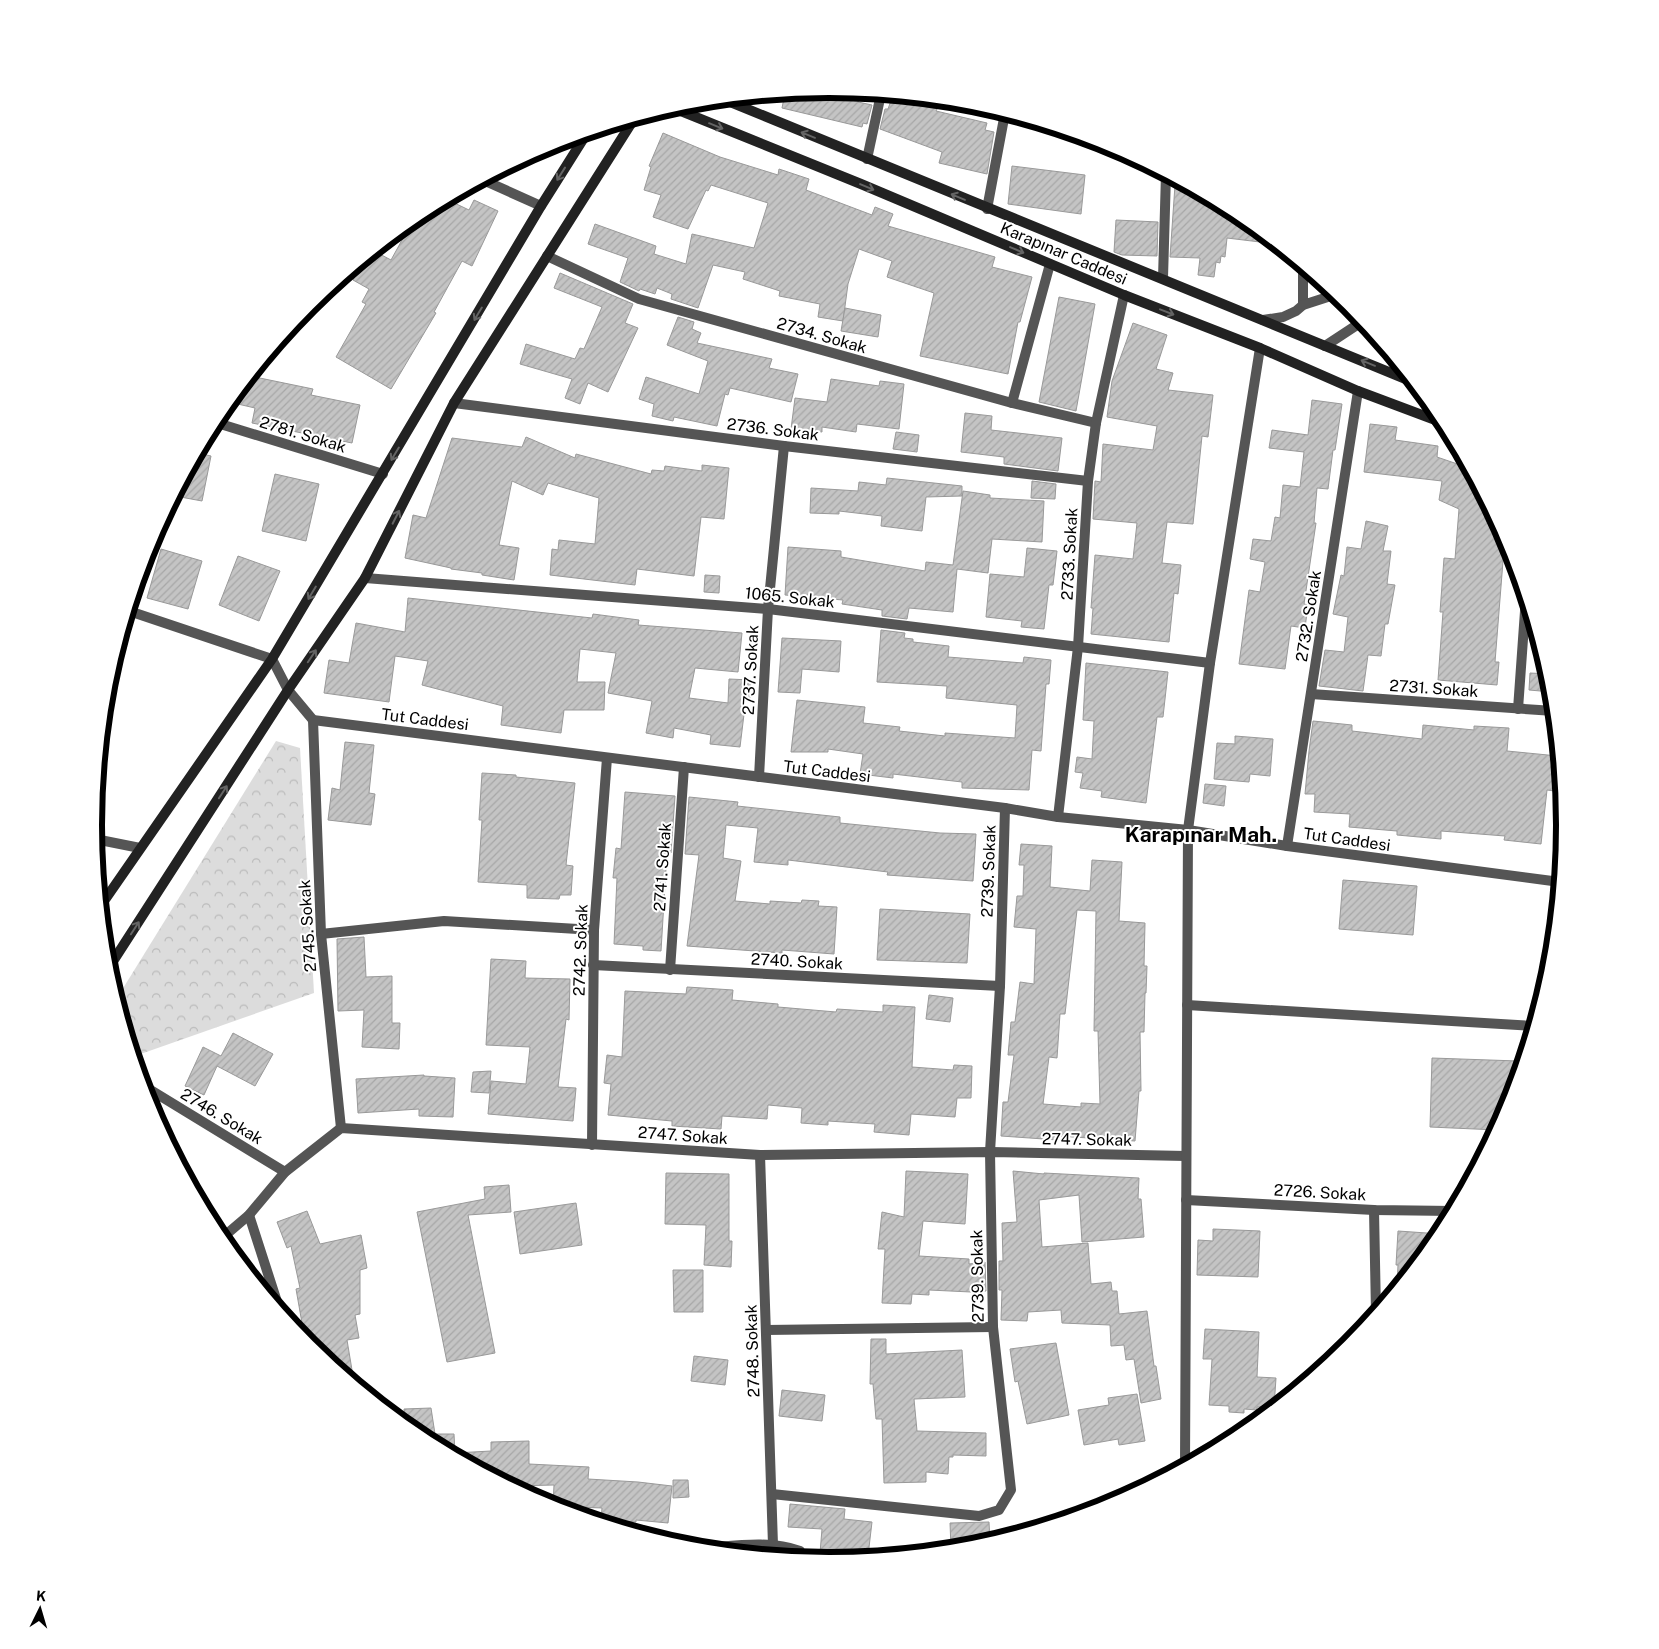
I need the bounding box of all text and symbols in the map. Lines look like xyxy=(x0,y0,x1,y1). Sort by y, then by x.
one-way arrow xyxy=(709,122,724,131)
one-way arrow xyxy=(801,129,816,139)
one-way arrow xyxy=(556,167,566,181)
one-way arrow xyxy=(859,183,874,192)
one-way arrow xyxy=(951,191,966,201)
street label: Karapınar Caddesi xyxy=(997,218,1130,289)
one-way arrow xyxy=(1009,246,1024,255)
one-way arrow xyxy=(472,306,482,320)
one-way arrow xyxy=(1159,308,1174,317)
street label: 2734. Sokak xyxy=(775,314,869,357)
one-way arrow xyxy=(1361,358,1376,368)
street label: 2781. Sokak xyxy=(257,412,348,457)
street label: 2736. Sokak xyxy=(726,414,820,445)
one-way arrow xyxy=(389,446,399,460)
street label: 2733. Sokak xyxy=(1058,507,1081,601)
one-way arrow xyxy=(392,510,401,525)
street label: 2732. Sokak xyxy=(1292,569,1325,663)
street label: 1065. Sokak xyxy=(744,583,836,612)
one-way arrow xyxy=(306,586,316,600)
street label: 2737. Sokak xyxy=(739,625,762,715)
one-way arrow xyxy=(307,649,317,663)
street label: 2731. Sokak xyxy=(1389,676,1479,701)
street label: Tut Caddesi xyxy=(380,705,470,734)
street label: Tut Caddesi xyxy=(782,757,872,786)
one-way arrow xyxy=(218,785,228,799)
street label: 2741. Sokak xyxy=(650,822,675,912)
district label: Karapınar Mah. xyxy=(1125,822,1277,847)
street label: 2739. Sokak xyxy=(977,824,1000,918)
street label: Tut Caddesi xyxy=(1302,824,1392,855)
street label: 2745. Sokak xyxy=(295,879,320,973)
street label: 2742. Sokak xyxy=(569,904,592,996)
one-way arrow xyxy=(130,922,140,936)
street label: 2740. Sokak xyxy=(750,950,844,973)
street label: 2746. Sokak xyxy=(177,1084,266,1148)
street label: 2747. Sokak xyxy=(637,1123,729,1148)
street label: 2747. Sokak xyxy=(1042,1129,1132,1150)
street label: 2726. Sokak xyxy=(1273,1181,1367,1204)
street label: 2739. Sokak xyxy=(967,1230,988,1322)
street label: 2748. Sokak xyxy=(741,1304,764,1398)
north arrow xyxy=(15,1584,65,1634)
text: K xyxy=(35,1588,47,1604)

